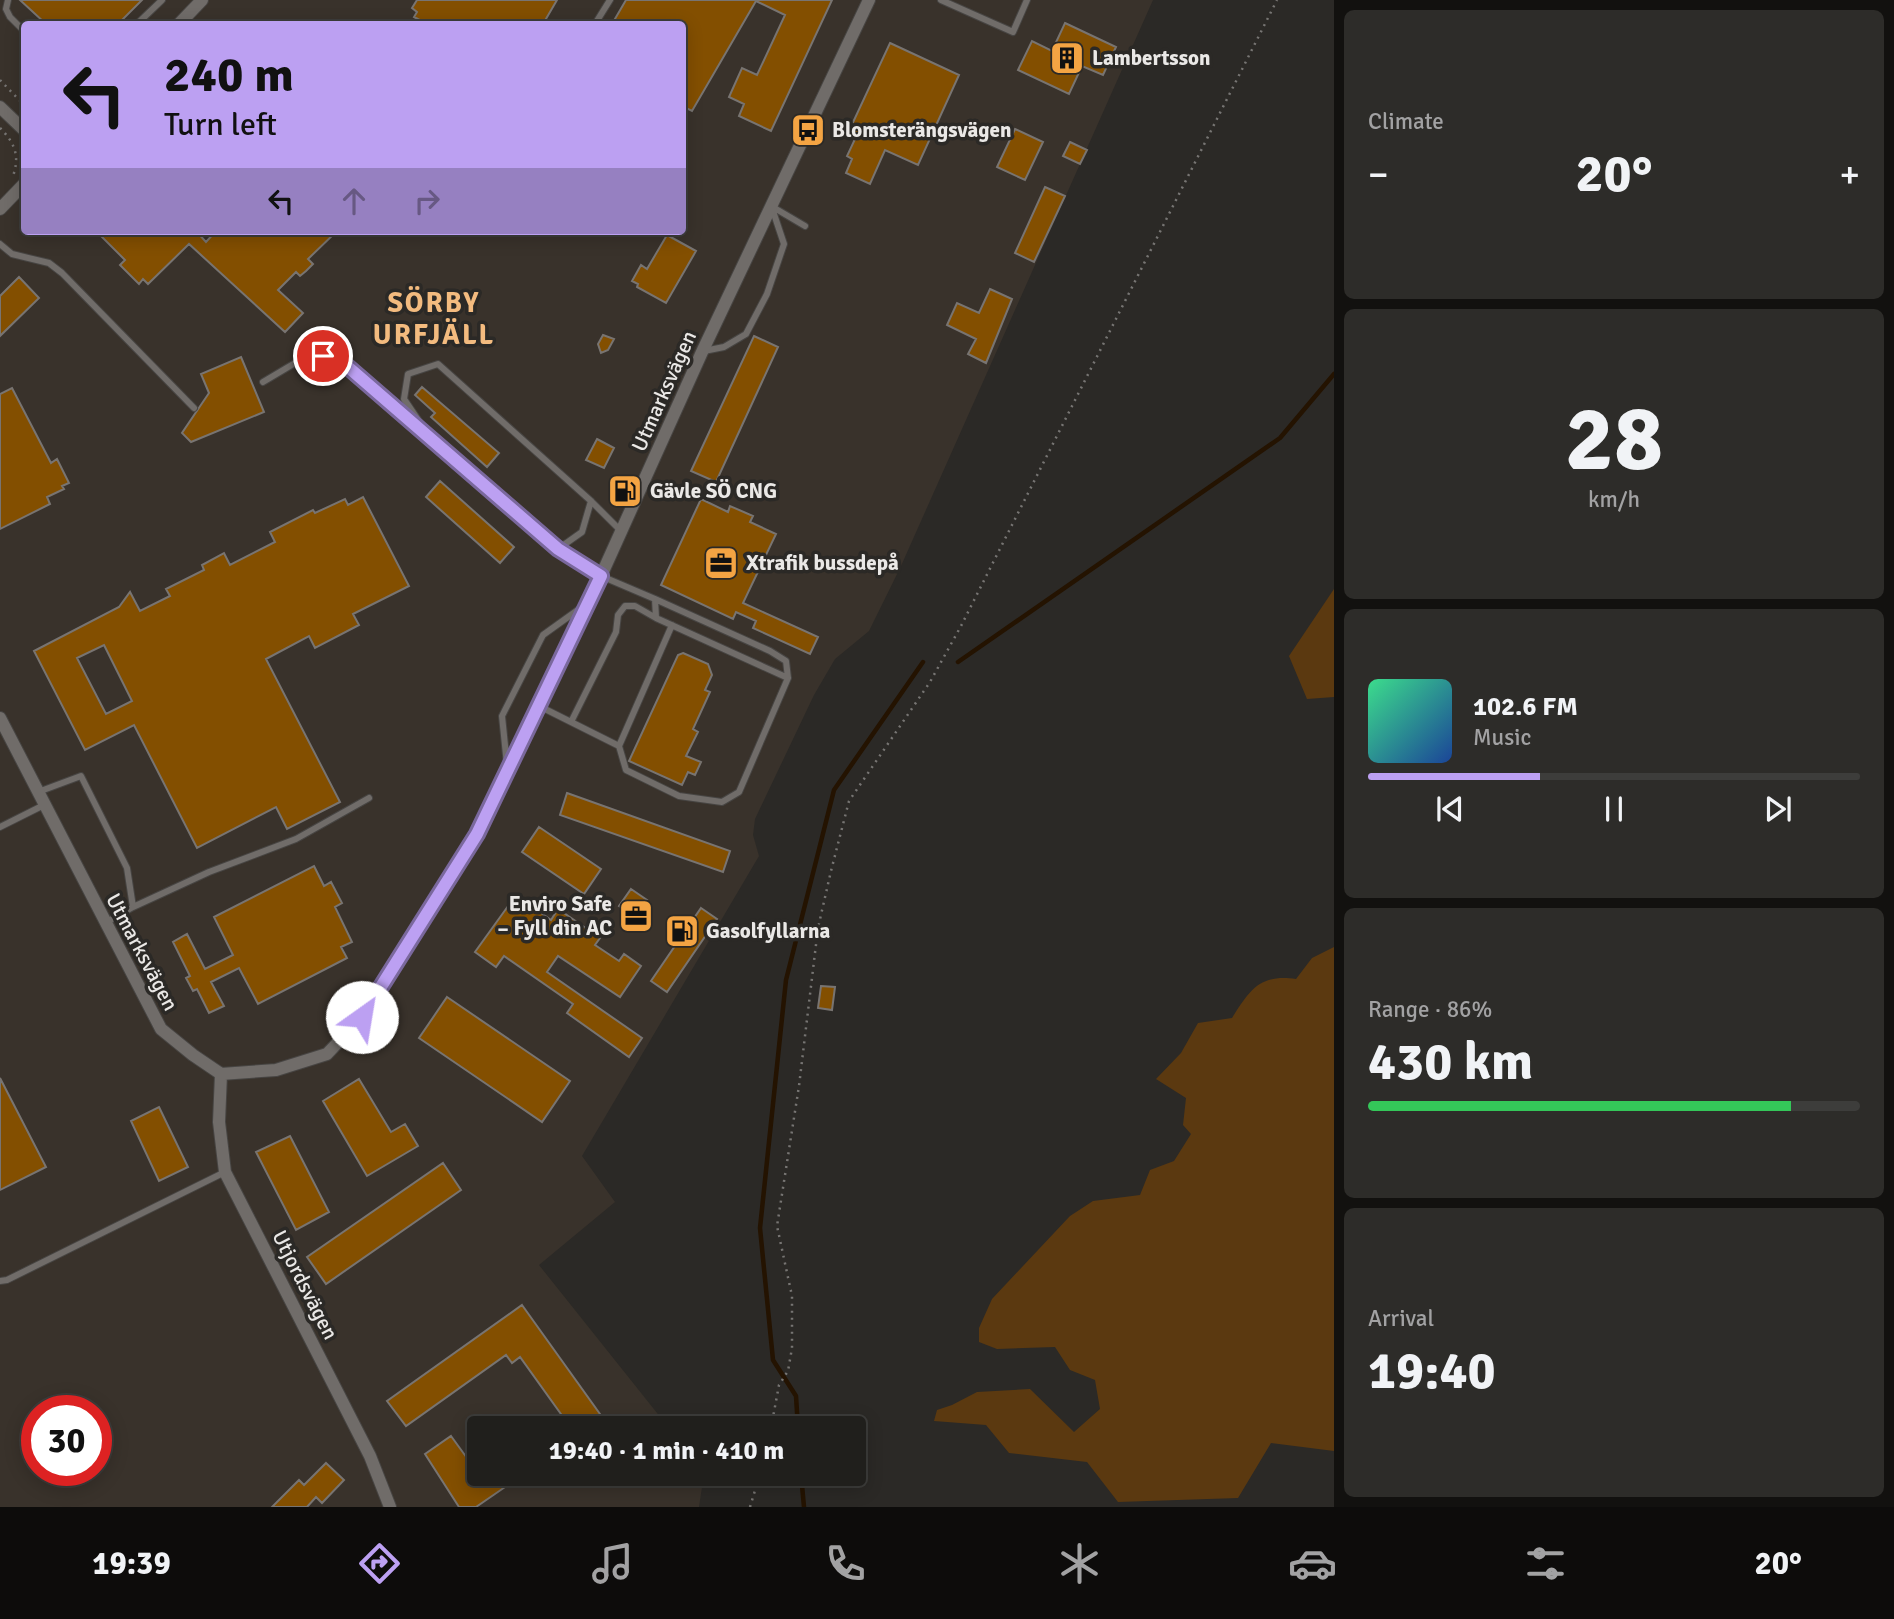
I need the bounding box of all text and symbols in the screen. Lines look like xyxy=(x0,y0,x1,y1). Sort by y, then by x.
building icon: Lambertsson xyxy=(1048,39,1086,77)
text: 240 m xyxy=(164,45,294,105)
place label: Lambertsson xyxy=(1092,45,1210,71)
icon: left xyxy=(49,49,140,140)
text: Turn left xyxy=(164,105,277,144)
text: Climate xyxy=(1368,107,1444,136)
bus stop icon: Blomsterängsvägen xyxy=(789,111,827,149)
place label: Blomsterängsvägen xyxy=(832,117,1011,143)
text: 20° xyxy=(1576,142,1652,206)
text: − xyxy=(1368,151,1389,198)
text: + xyxy=(1839,151,1860,198)
icon: left xyxy=(262,182,300,220)
icon: ahead xyxy=(335,182,373,220)
icon: right xyxy=(408,182,446,220)
district label: SÖRBY URFJÄLL xyxy=(373,286,495,352)
pin xyxy=(293,326,353,386)
street label: Utmarksvägen xyxy=(626,327,702,455)
icon: arrive xyxy=(304,337,342,375)
text: 28 xyxy=(1565,383,1663,496)
fuel station icon: Gävle SÖ CNG xyxy=(606,472,644,510)
place label: Gävle SÖ CNG xyxy=(650,478,777,504)
text: km/h xyxy=(1588,485,1640,514)
office icon: Xtrafik bussdepå xyxy=(702,544,740,582)
place label: Xtrafik bussdepå xyxy=(746,550,899,576)
text: 102.6 FM xyxy=(1473,691,1578,723)
text: Music xyxy=(1473,723,1531,752)
icon: previous xyxy=(1431,790,1469,828)
icon: pause xyxy=(1595,790,1633,828)
icon: next xyxy=(1759,790,1797,828)
street label: Utmarksvägen xyxy=(100,889,184,1015)
place label: Enviro Safe – Fyll din AC xyxy=(497,891,612,941)
office icon: Enviro Safe – Fyll din AC xyxy=(617,897,655,935)
fuel station icon: Gasolfyllarna xyxy=(663,912,701,950)
place label: Gasolfyllarna xyxy=(706,918,830,944)
position arrow xyxy=(325,980,399,1054)
text: Range · 86% xyxy=(1368,995,1492,1024)
text: 430 km xyxy=(1368,1030,1533,1094)
street label: Utjordsvägen xyxy=(266,1226,344,1344)
text: Arrival xyxy=(1368,1304,1434,1333)
text: 19:40 xyxy=(1368,1339,1496,1403)
speed limit sign: 30 xyxy=(21,1395,112,1486)
text: 19:40 · 1 min · 410 m xyxy=(549,1435,784,1467)
icon: directions xyxy=(355,1539,404,1588)
icon: music xyxy=(588,1539,637,1588)
icon: phone xyxy=(821,1539,870,1588)
icon: climate xyxy=(1055,1539,1104,1588)
icon: car xyxy=(1288,1539,1337,1588)
icon: filters xyxy=(1521,1539,1570,1588)
text: 19:39 xyxy=(92,1544,171,1583)
text: 20° xyxy=(1754,1544,1802,1583)

